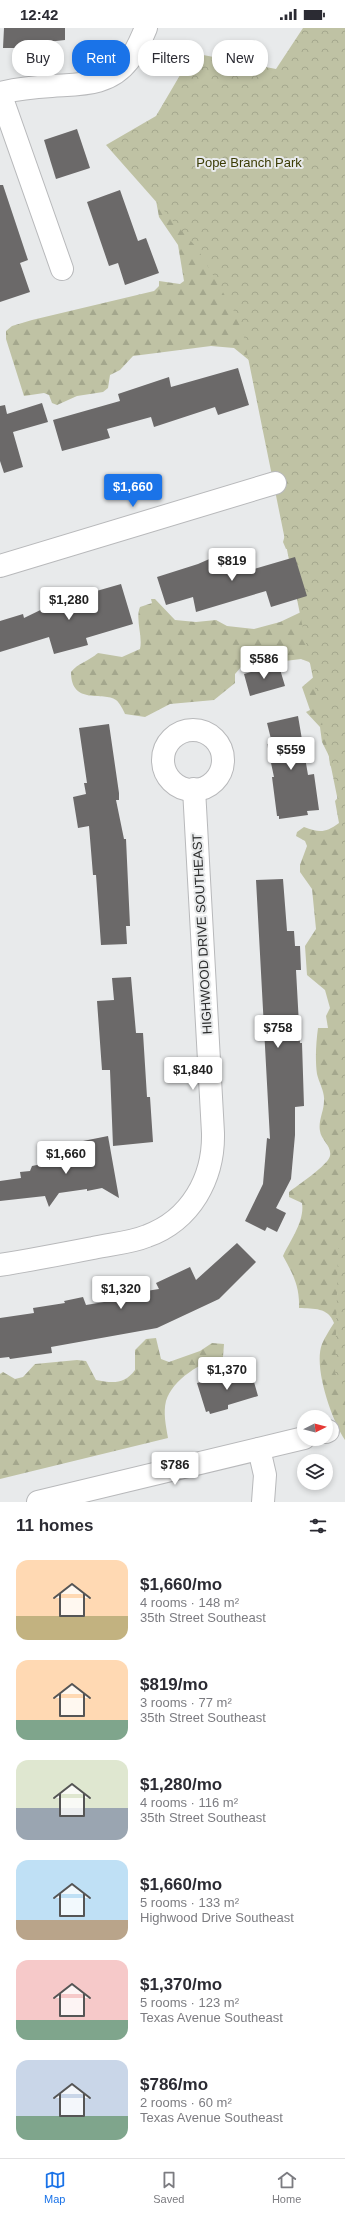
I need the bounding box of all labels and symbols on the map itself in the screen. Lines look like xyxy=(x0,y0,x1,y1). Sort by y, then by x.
park label: Pope Branch Park xyxy=(196,155,302,170)
pin: $1,660 xyxy=(100,474,166,508)
pin: $819 xyxy=(208,548,256,582)
pin: $1,280 xyxy=(36,587,102,621)
pin: $586 xyxy=(240,646,288,680)
pin: $559 xyxy=(267,737,315,771)
street label: HIGHWOOD DRIVE SOUTHEAST xyxy=(189,833,215,1035)
pin: $758 xyxy=(254,1015,302,1049)
pin: $1,840 xyxy=(160,1057,226,1091)
pin: $1,660 xyxy=(33,1141,99,1175)
pin: $1,320 xyxy=(88,1276,154,1310)
pin: $1,370 xyxy=(194,1357,260,1391)
north arrow xyxy=(297,1410,333,1446)
pin: $786 xyxy=(151,1452,199,1486)

